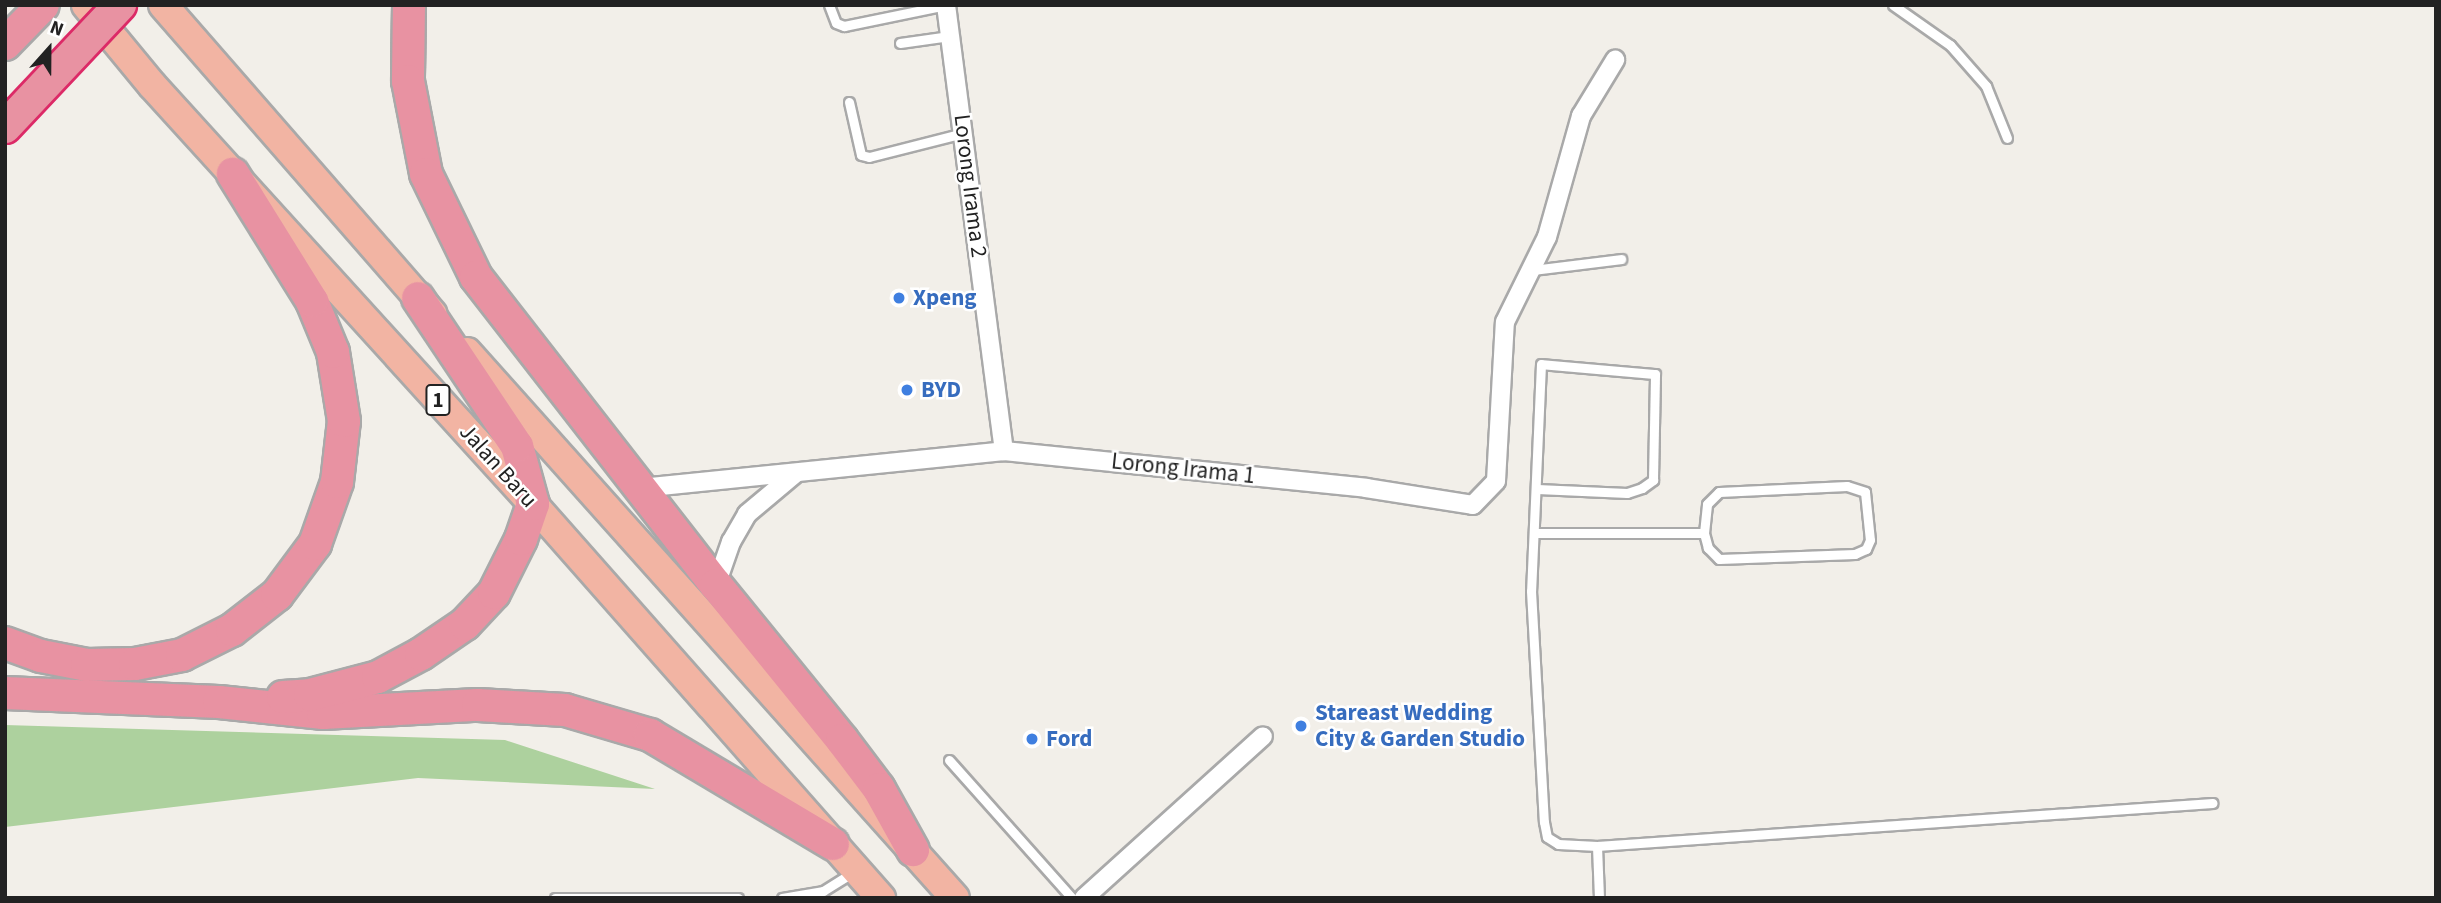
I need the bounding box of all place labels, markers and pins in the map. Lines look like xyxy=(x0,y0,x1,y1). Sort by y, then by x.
place label: Xpeng xyxy=(913,284,977,312)
marker: Xpeng xyxy=(891,290,907,306)
place label: BYD xyxy=(921,376,961,404)
marker: BYD xyxy=(899,382,915,398)
place label: Stareast Wedding City & Garden Studio xyxy=(1315,699,1525,753)
marker: Stareast Wedding City & Garden Studio xyxy=(1293,718,1309,734)
place label: Ford xyxy=(1046,725,1093,753)
marker: Ford xyxy=(1024,731,1040,747)

